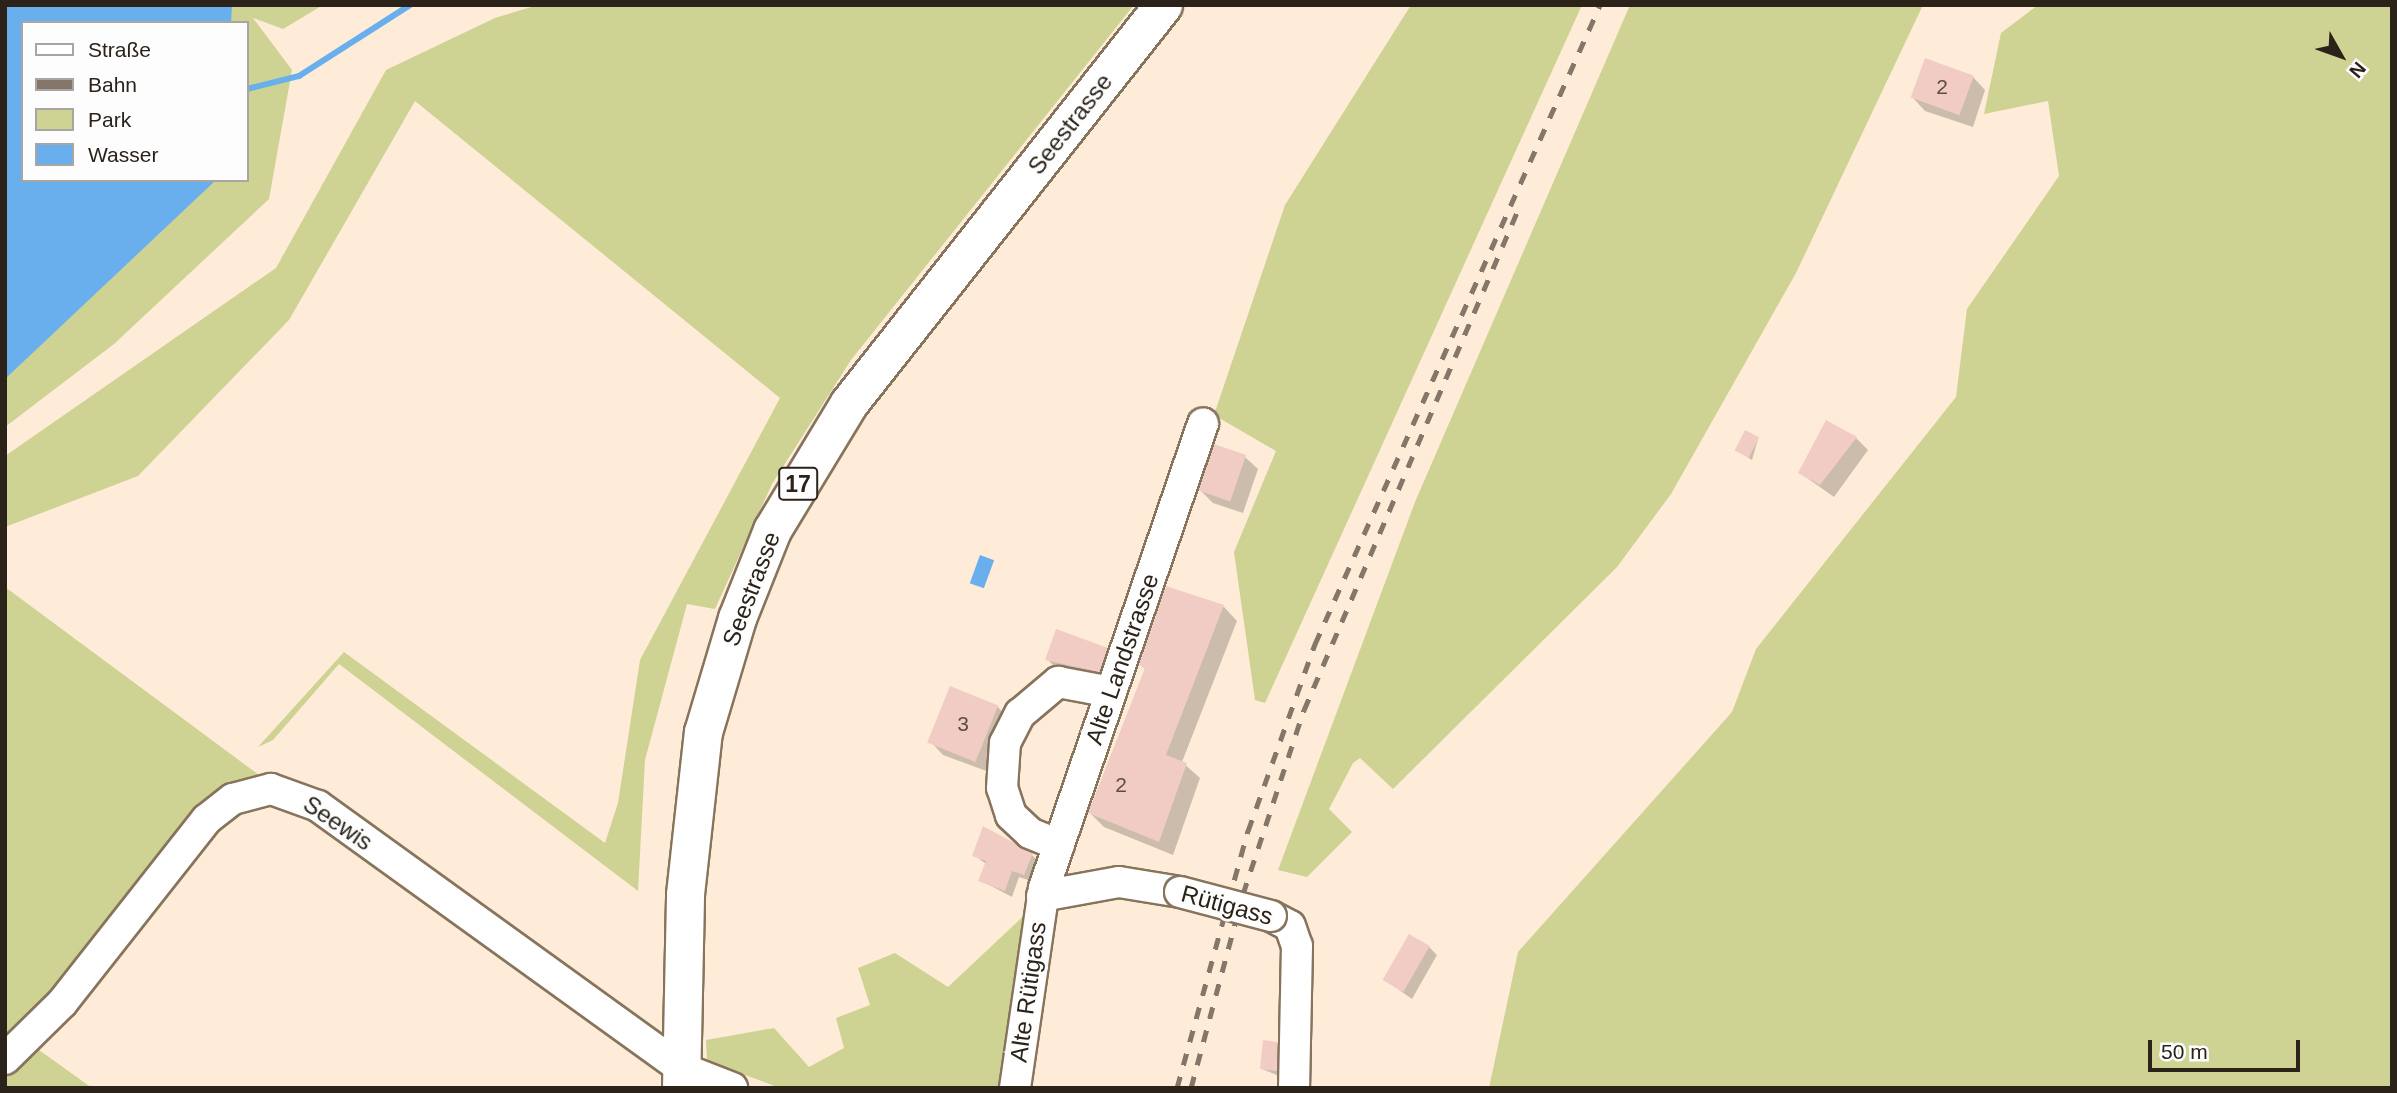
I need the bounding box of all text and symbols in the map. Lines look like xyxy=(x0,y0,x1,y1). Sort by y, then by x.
legend xyxy=(21,21,248,182)
north arrow xyxy=(2306,21,2376,91)
text: Straße xyxy=(88,38,151,61)
text: N xyxy=(2345,58,2370,82)
street label: Seestrasse xyxy=(1022,68,1118,180)
text: Bahn xyxy=(88,73,137,96)
house number: 2 xyxy=(1936,74,1948,100)
text: Park xyxy=(88,108,131,131)
text: Wasser xyxy=(88,143,158,166)
road number: 17 xyxy=(777,464,819,504)
street label: Seestrasse xyxy=(716,528,786,650)
street label: Alte Landstrasse xyxy=(1079,570,1165,748)
house number: 3 xyxy=(957,711,969,737)
house number: 2 xyxy=(1115,772,1127,798)
street label: Seewis xyxy=(298,789,378,857)
street label: Rütigass xyxy=(1178,879,1276,931)
street label: Alte Rütigass xyxy=(1004,920,1052,1064)
scale bar xyxy=(2152,1026,2304,1070)
text: 50 m xyxy=(2161,1040,2208,1063)

